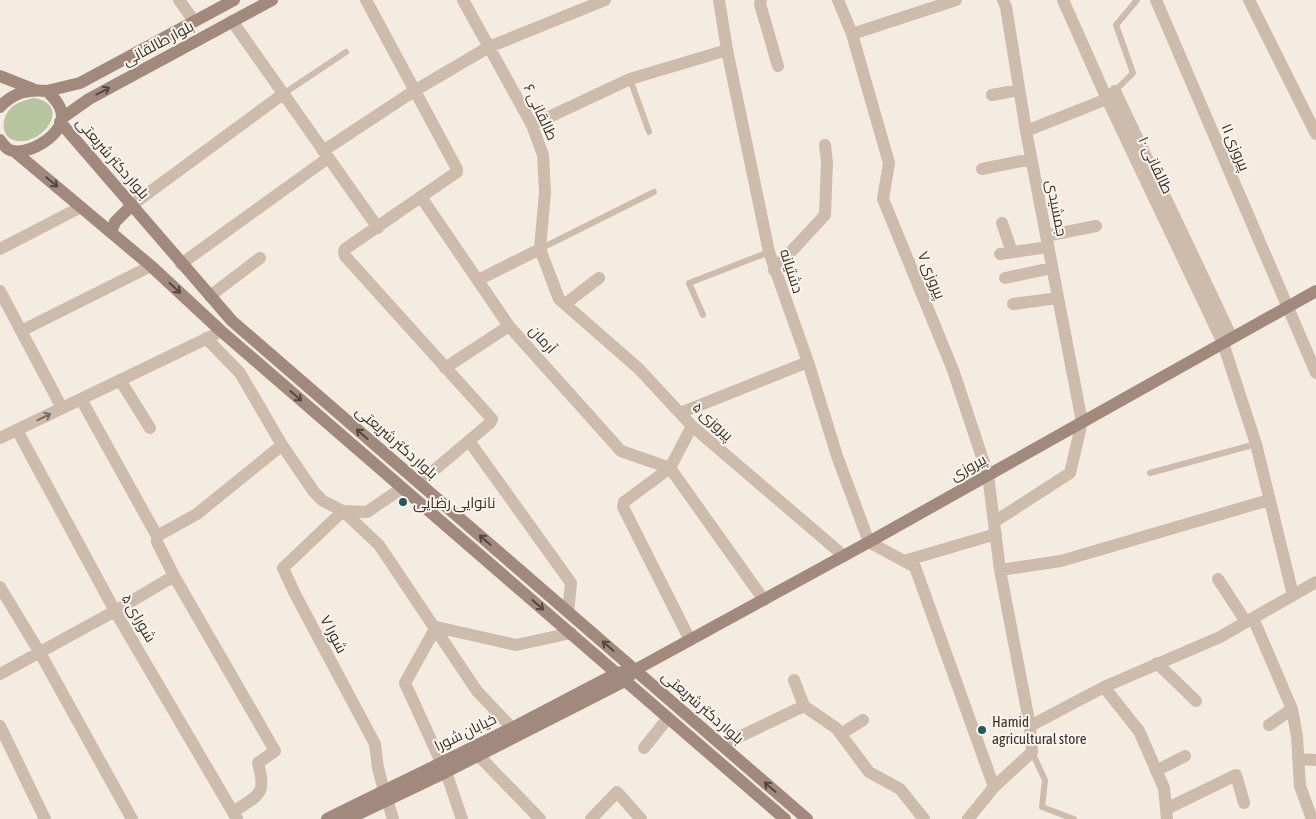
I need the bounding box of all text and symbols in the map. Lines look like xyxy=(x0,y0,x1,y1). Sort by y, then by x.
street label: بلوار طالقانی xyxy=(119,17,197,71)
street label: طالقانی ۶ xyxy=(519,81,561,144)
one-way arrow xyxy=(95,86,110,95)
street label: بلوار دکتر شریعتی xyxy=(71,114,153,204)
street label: پیروزی ۱۱ xyxy=(1217,121,1254,174)
street label: طالقانی ۱۰ xyxy=(1134,134,1177,197)
one-way arrow xyxy=(45,177,58,188)
street label: جمشیدی xyxy=(1041,178,1071,238)
street label: دشتیانه xyxy=(777,247,807,295)
street label: پیروزی ۷ xyxy=(913,249,949,302)
one-way arrow xyxy=(168,282,181,294)
street label: آرمان xyxy=(524,321,560,358)
one-way arrow xyxy=(290,390,303,402)
street label: پیروزی ۵ xyxy=(688,398,737,445)
street label: بلوار دکتر شریعتی xyxy=(351,402,441,484)
one-way arrow xyxy=(36,412,51,421)
one-way arrow xyxy=(356,428,369,439)
street label: پیروزی xyxy=(947,450,990,486)
place label: نانوایی رضایی xyxy=(413,494,495,513)
marker: نانوایی رضایی xyxy=(397,496,409,508)
one-way arrow xyxy=(478,534,491,546)
street label: شورای ۵ xyxy=(117,591,160,646)
one-way arrow xyxy=(532,600,545,611)
street label: شورا ۷ xyxy=(316,612,351,656)
one-way arrow xyxy=(601,641,614,652)
street label: بلوار دکتر شریعتی xyxy=(657,667,747,749)
street label: خیابان شورا xyxy=(431,710,500,756)
place label: Hamid agricultural store xyxy=(992,713,1087,747)
marker: Hamid agricultural store xyxy=(976,724,988,736)
one-way arrow xyxy=(764,781,777,793)

